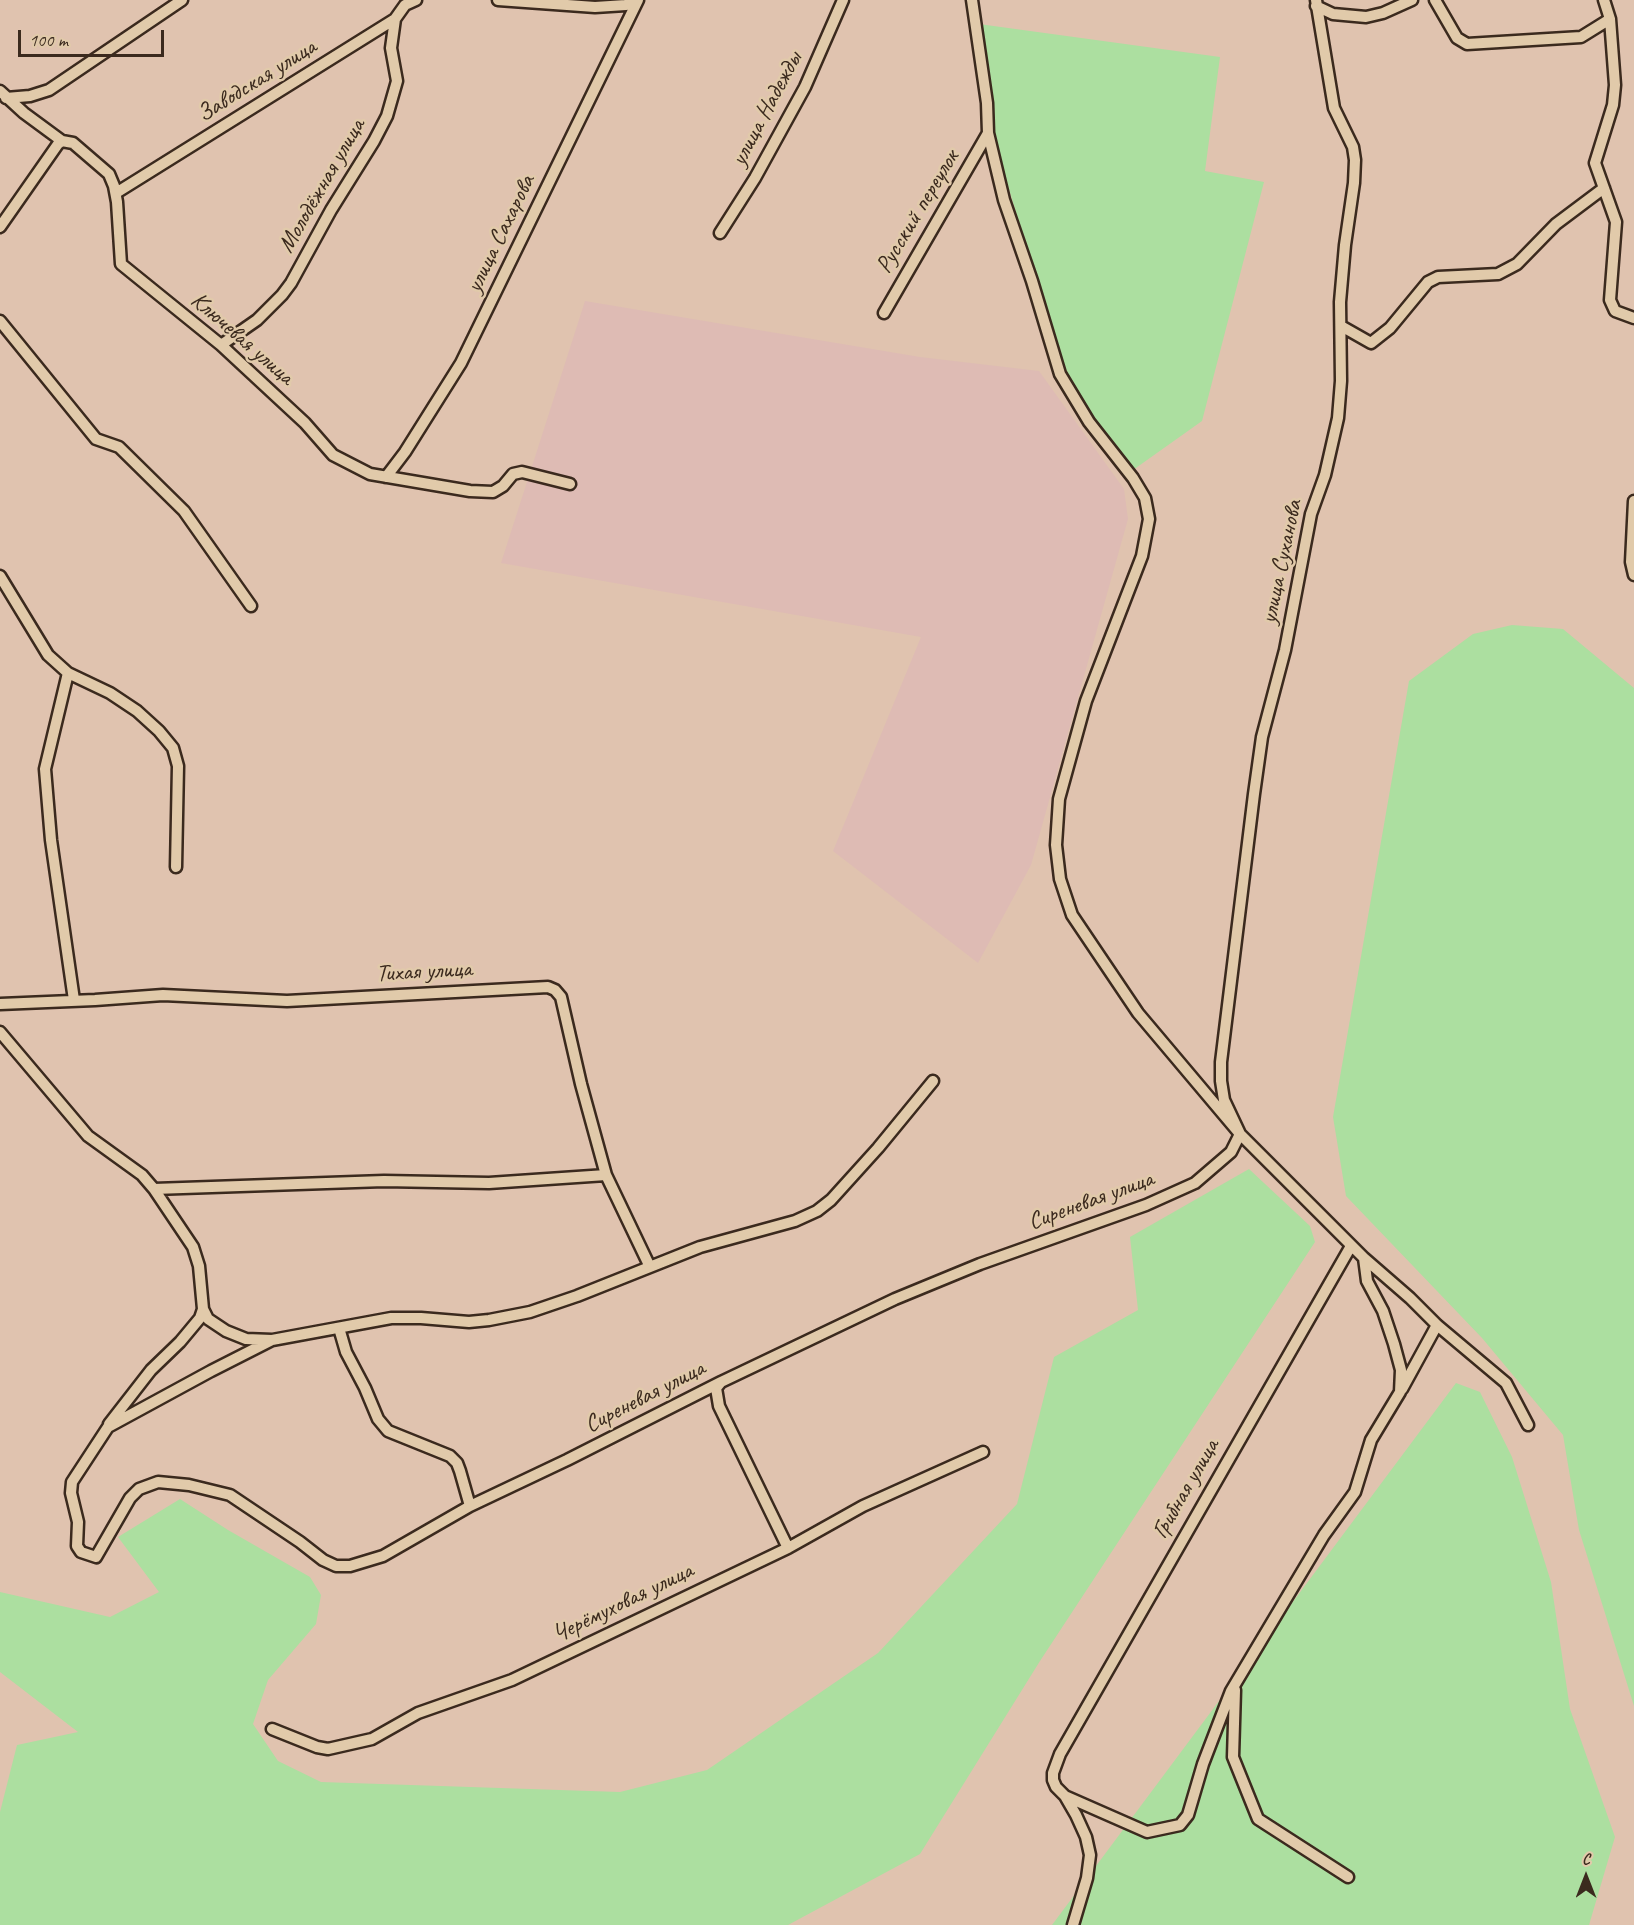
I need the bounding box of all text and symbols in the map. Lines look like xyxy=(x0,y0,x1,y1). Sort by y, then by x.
scale bar xyxy=(21,18,166,56)
text: 100 m xyxy=(29,29,68,51)
street label: Заводская улица xyxy=(192,33,322,129)
street label: улица Надежды xyxy=(725,47,809,171)
street label: Молодёжная улица xyxy=(272,114,372,258)
street label: Русский переулок xyxy=(870,145,966,279)
street label: улица Сахарова xyxy=(460,171,542,297)
street label: Ключевая улица xyxy=(184,286,300,392)
street label: улица Суханова xyxy=(1255,498,1309,626)
street label: Тихая улица xyxy=(375,955,473,989)
street label: Сиреневая улица xyxy=(1024,1165,1158,1237)
street label: Сиреневая улица xyxy=(580,1354,710,1440)
street label: Грибная улица xyxy=(1146,1434,1226,1544)
street label: Черёмуховая улица xyxy=(548,1557,698,1649)
north arrow xyxy=(1556,1847,1616,1907)
text: С xyxy=(1582,1849,1590,1869)

